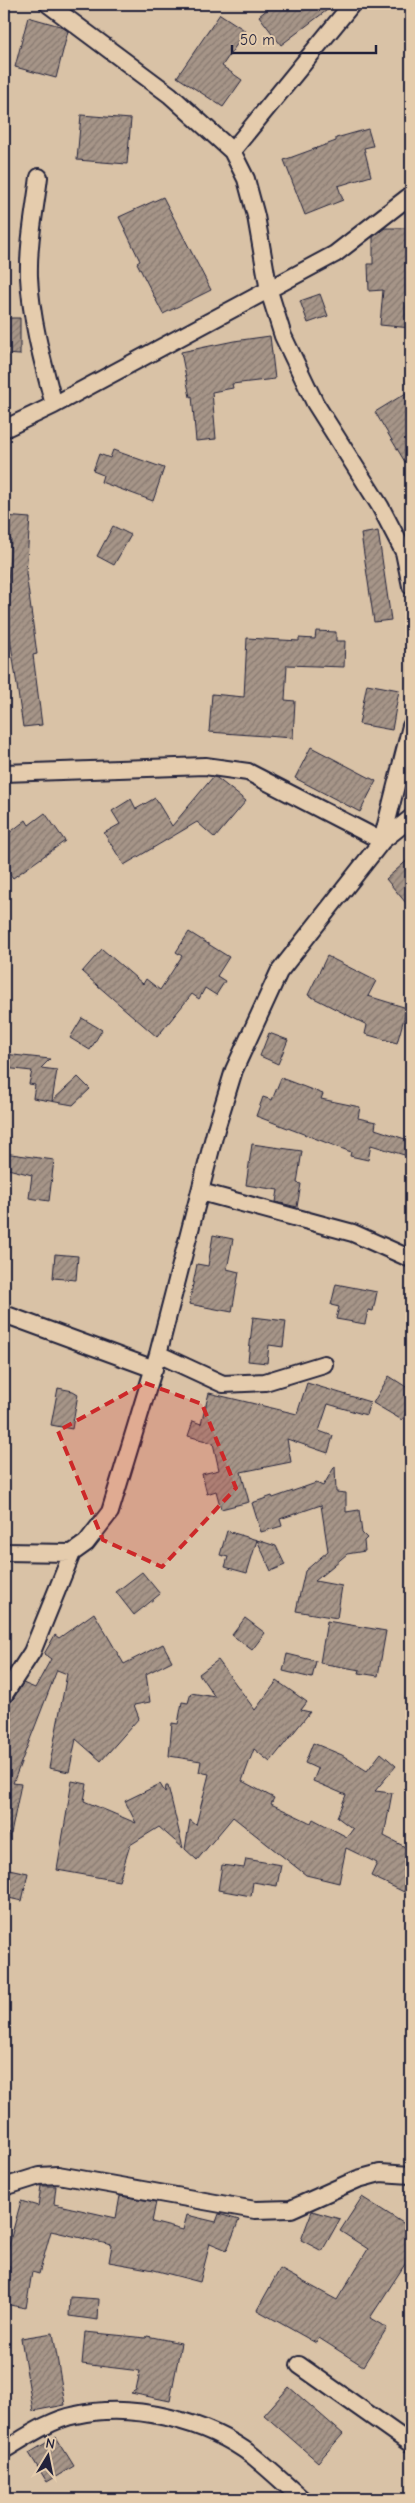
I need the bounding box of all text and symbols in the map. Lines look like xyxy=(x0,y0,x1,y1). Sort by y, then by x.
scale bar xyxy=(232,22,376,54)
text: 50 m xyxy=(240,31,275,49)
north arrow xyxy=(22,2430,72,2480)
text: N xyxy=(44,2435,56,2453)

